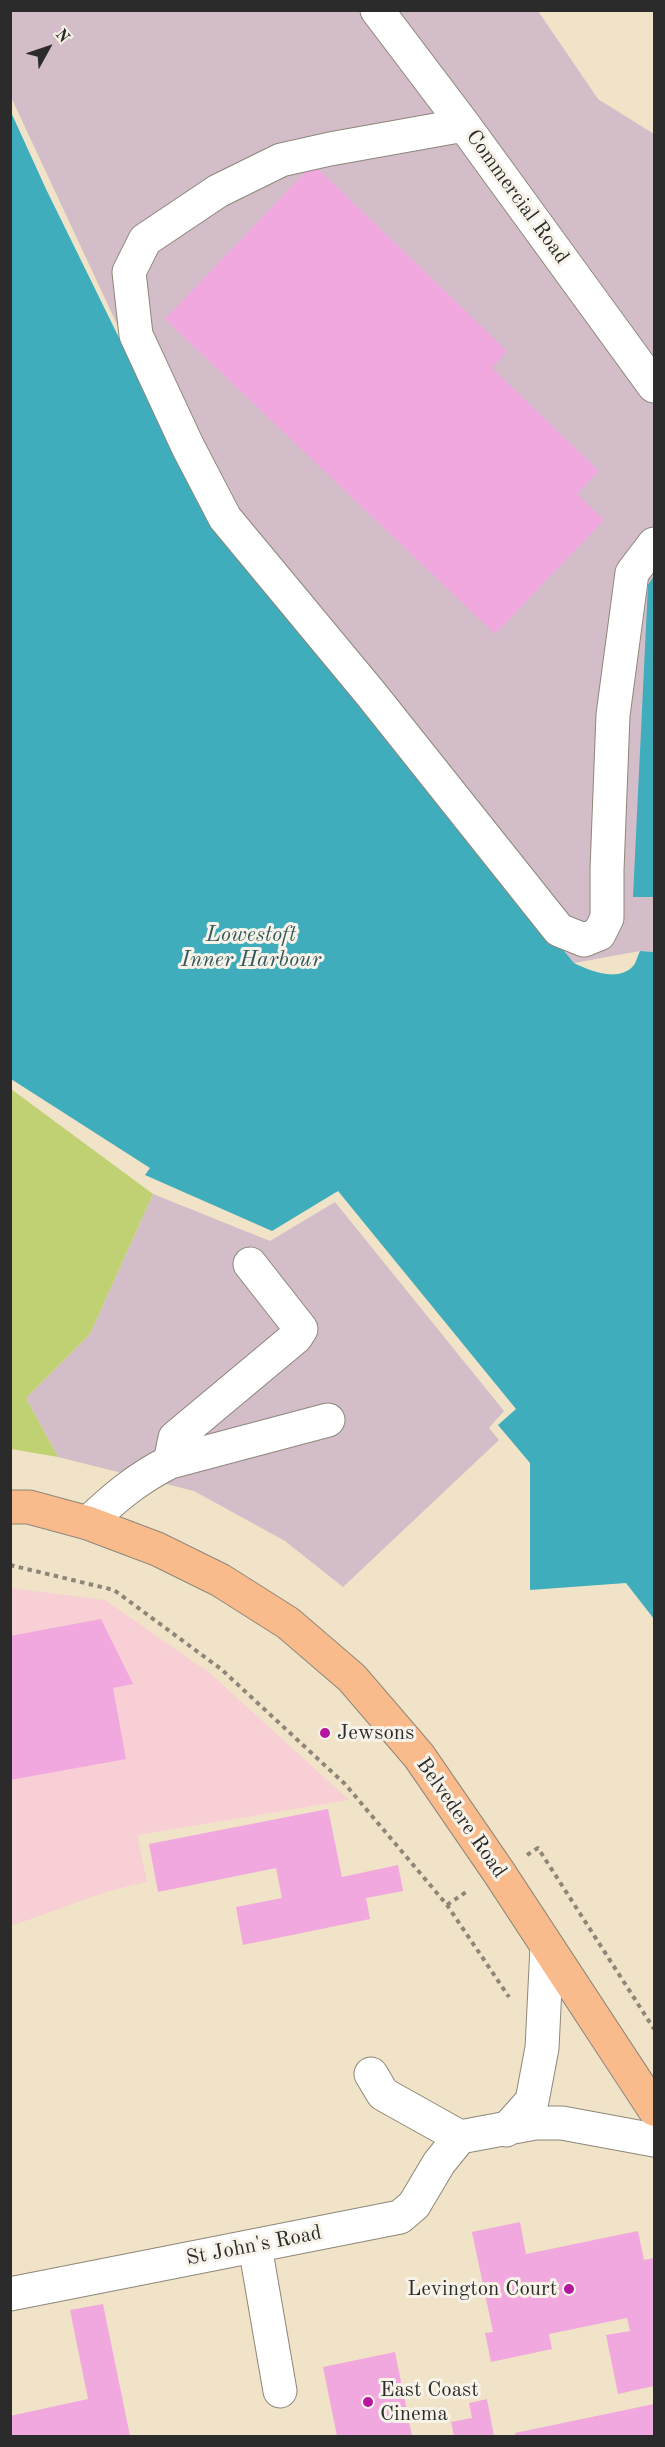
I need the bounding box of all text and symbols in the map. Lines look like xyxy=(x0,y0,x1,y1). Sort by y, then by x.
north arrow xyxy=(18,18,78,78)
text: N xyxy=(52,27,72,46)
street label: Commercial Road xyxy=(460,125,574,269)
water label: Lowestoft Inner Harbour xyxy=(181,922,321,974)
place label: Jewsons xyxy=(337,1720,414,1746)
marker: Jewsons xyxy=(318,1726,332,1740)
street label: Belvedere Road xyxy=(410,1753,512,1883)
street label: St John's Road xyxy=(184,2221,324,2271)
place label: Levington Court xyxy=(407,2276,557,2302)
marker: Levington Court xyxy=(562,2282,576,2296)
place label: East Coast Cinema xyxy=(380,2377,479,2427)
marker: East Coast Cinema xyxy=(361,2395,375,2409)

